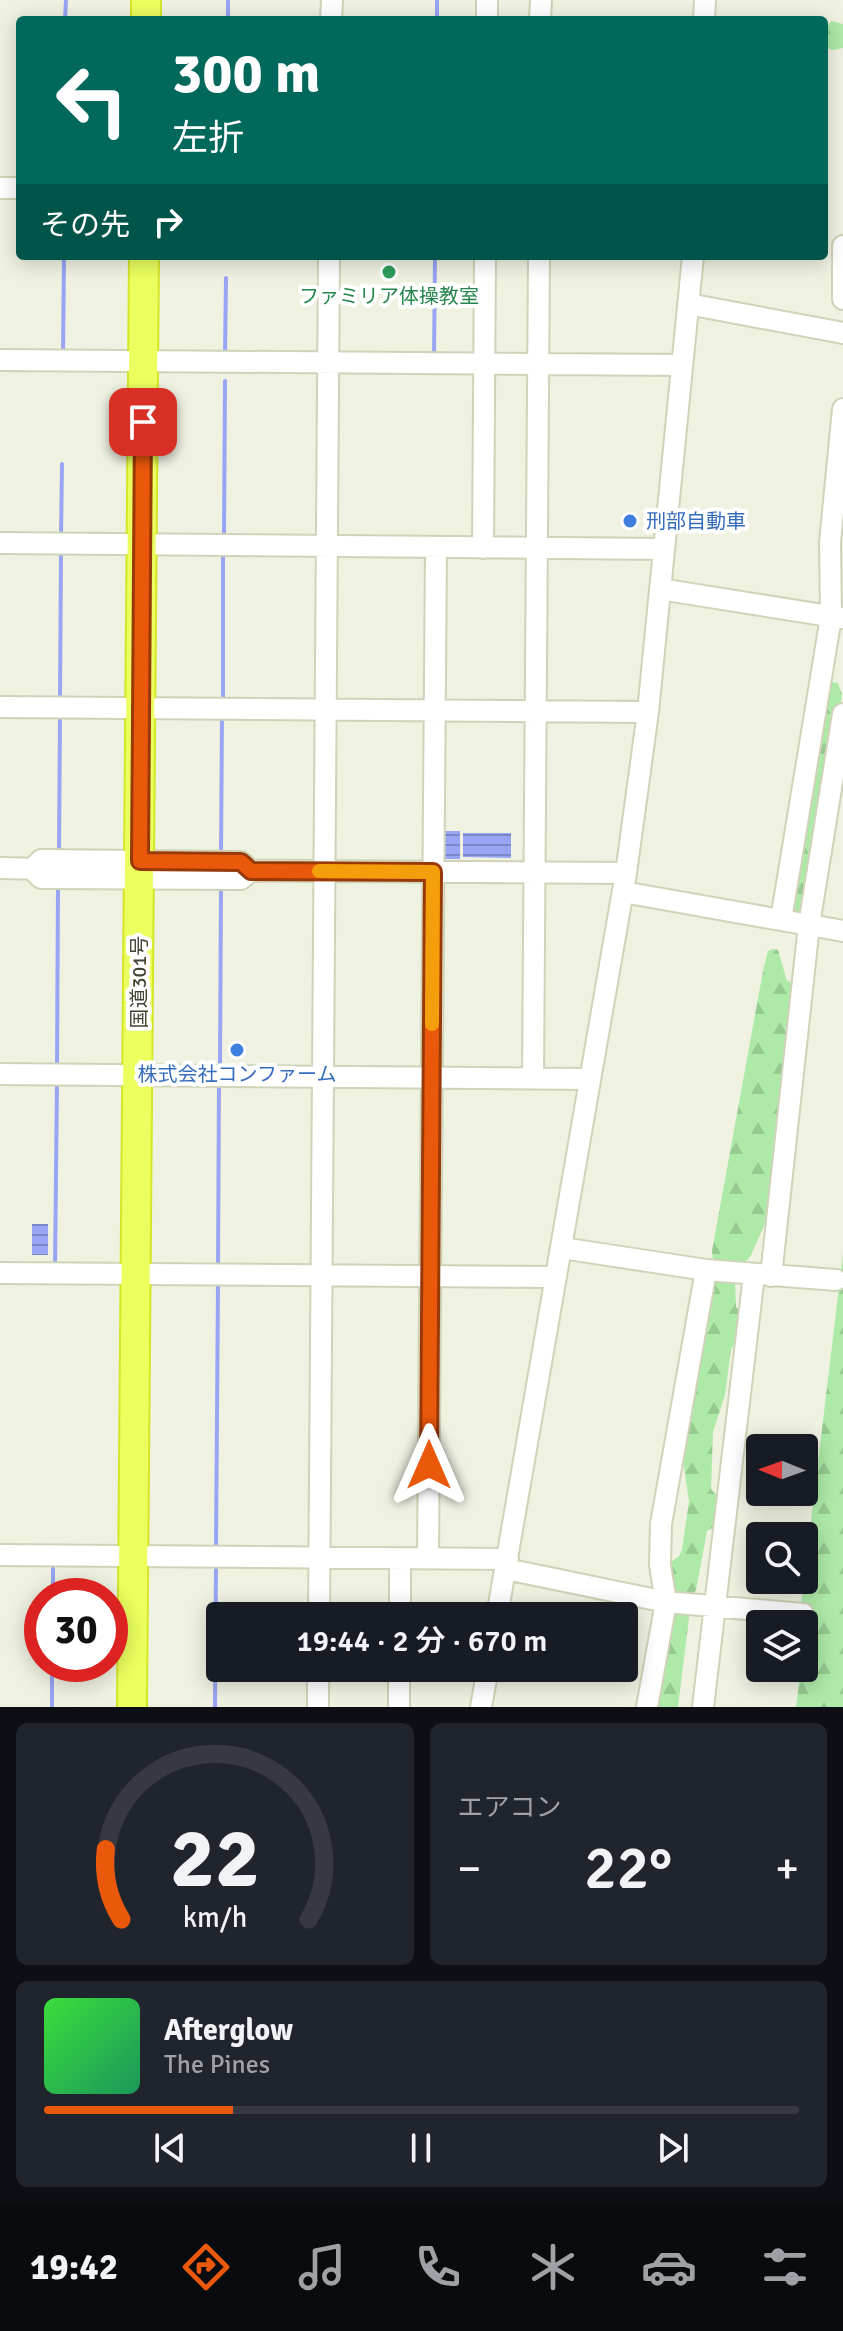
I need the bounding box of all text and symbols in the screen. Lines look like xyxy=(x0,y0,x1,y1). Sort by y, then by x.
text: 300 m xyxy=(172,39,320,108)
icon: left xyxy=(40,48,144,152)
text: 左折 xyxy=(172,116,244,161)
icon: right xyxy=(146,200,190,244)
text: その先 xyxy=(40,207,130,244)
marker: ファミリア体操教室 xyxy=(380,263,398,281)
place label: ファミリア体操教室 xyxy=(299,284,479,309)
pin xyxy=(109,388,177,456)
icon: arrive xyxy=(121,400,165,444)
place label: 刑部自動車 xyxy=(646,509,746,534)
marker: 刑部自動車 xyxy=(621,512,639,530)
street label: 国道301号 xyxy=(127,936,152,1028)
marker: 株式会社コンファーム xyxy=(228,1041,246,1059)
place label: 株式会社コンファーム xyxy=(138,1062,336,1087)
position arrow xyxy=(387,1423,471,1507)
north arrow xyxy=(746,1434,818,1506)
map controls xyxy=(746,1434,818,1682)
button: search xyxy=(746,1522,818,1594)
speed limit sign: 30 xyxy=(24,1578,128,1682)
button: layers xyxy=(746,1610,818,1682)
text: 19:44 · 2 分 · 670 m xyxy=(297,1623,547,1660)
text: エアコン xyxy=(458,1792,562,1824)
text: 22 xyxy=(170,1808,260,1910)
text: 22° xyxy=(584,1832,672,1906)
text: − xyxy=(458,1842,481,1896)
text: + xyxy=(775,1842,799,1896)
text: km/h xyxy=(182,1900,247,1935)
text: Afterglow xyxy=(164,2012,293,2049)
text: The Pines xyxy=(164,2049,270,2081)
icon: previous xyxy=(148,2126,192,2170)
icon: pause xyxy=(399,2126,443,2170)
icon: next xyxy=(651,2126,695,2170)
icon: directions xyxy=(178,2239,234,2295)
icon: music xyxy=(294,2239,350,2295)
icon: phone xyxy=(410,2239,466,2295)
icon: climate xyxy=(525,2239,581,2295)
icon: car xyxy=(641,2239,697,2295)
icon: filters xyxy=(757,2239,813,2295)
text: 19:42 xyxy=(30,2245,118,2290)

